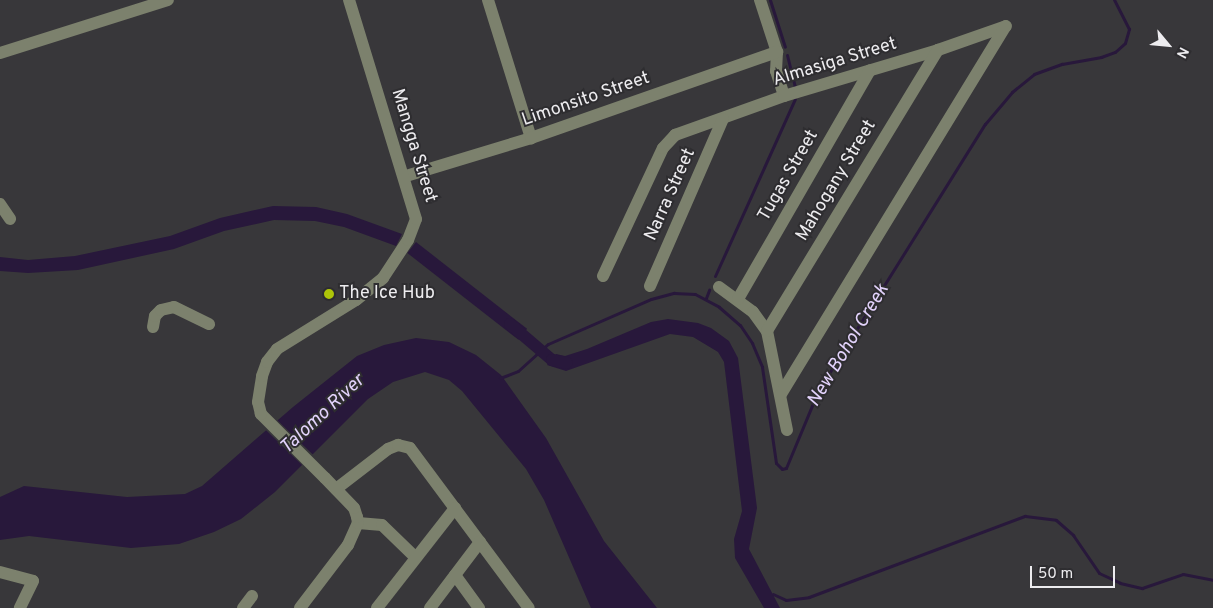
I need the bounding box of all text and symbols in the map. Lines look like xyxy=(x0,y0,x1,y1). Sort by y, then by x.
north arrow xyxy=(1143,20,1193,70)
street label: Almasiga Street xyxy=(771,34,899,92)
text: N xyxy=(1172,44,1192,61)
street label: Limonsito Street xyxy=(519,68,653,132)
street label: Mangga Street xyxy=(385,87,441,205)
street label: Mahogany Street xyxy=(792,117,882,245)
street label: Tugas Street xyxy=(754,127,824,225)
street label: Narra Street xyxy=(641,146,701,244)
water label: New Bohol Creek xyxy=(803,280,895,412)
place label: The Ice Hub xyxy=(339,283,435,305)
marker: The Ice Hub xyxy=(323,288,335,300)
water label: Talomo River xyxy=(276,370,370,460)
scale bar xyxy=(1033,556,1118,588)
text: 50 m xyxy=(1038,565,1073,584)

